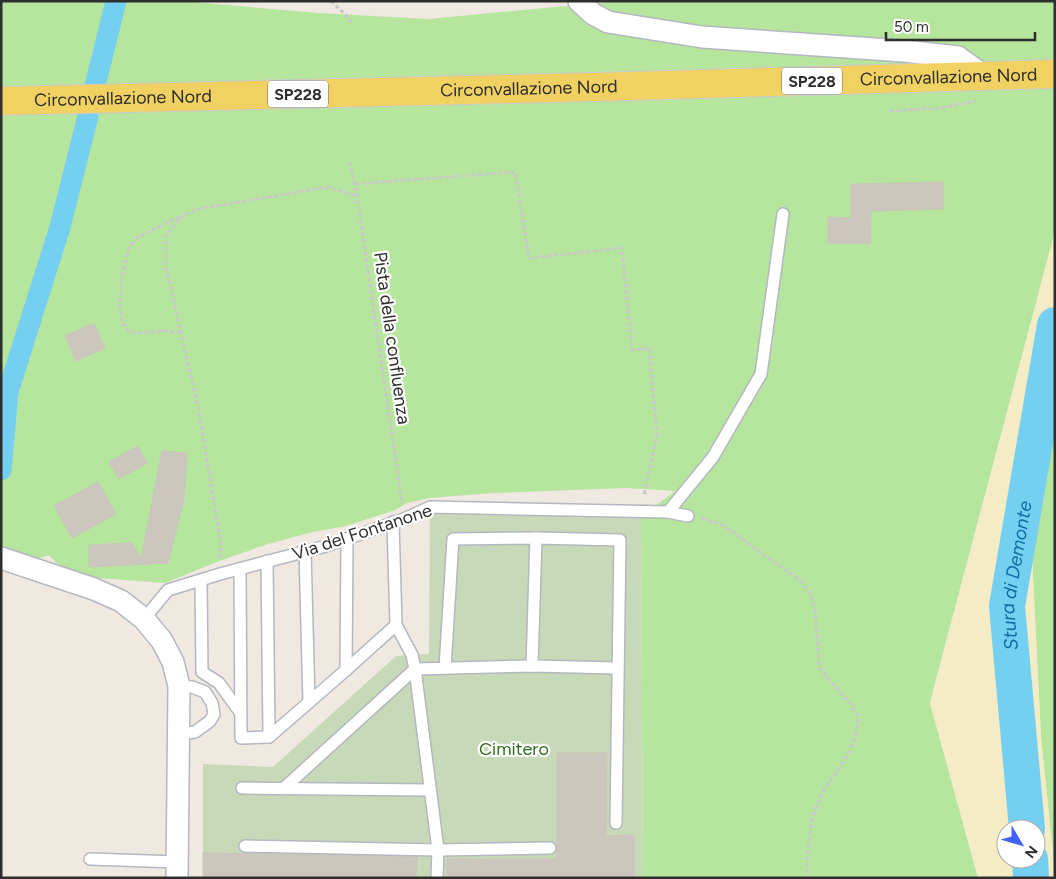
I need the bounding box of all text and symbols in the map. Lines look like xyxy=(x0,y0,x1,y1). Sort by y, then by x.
scale bar xyxy=(886,10,1035,42)
text: 50 m xyxy=(894,18,929,36)
street label: Circonvallazione Nord xyxy=(860,63,1038,90)
road number: SP228 xyxy=(782,68,842,94)
street label: Circonvallazione Nord xyxy=(440,75,618,102)
road number: SP228 xyxy=(268,80,328,108)
street label: Circonvallazione Nord xyxy=(34,85,212,111)
street label: Pista della confluenza xyxy=(369,250,415,426)
water label: Stura di Demonte xyxy=(996,498,1037,651)
street label: Via del Fontanone xyxy=(289,499,435,565)
park label: Cimitero xyxy=(479,738,549,760)
north arrow xyxy=(996,819,1046,869)
text: N xyxy=(1021,842,1041,861)

